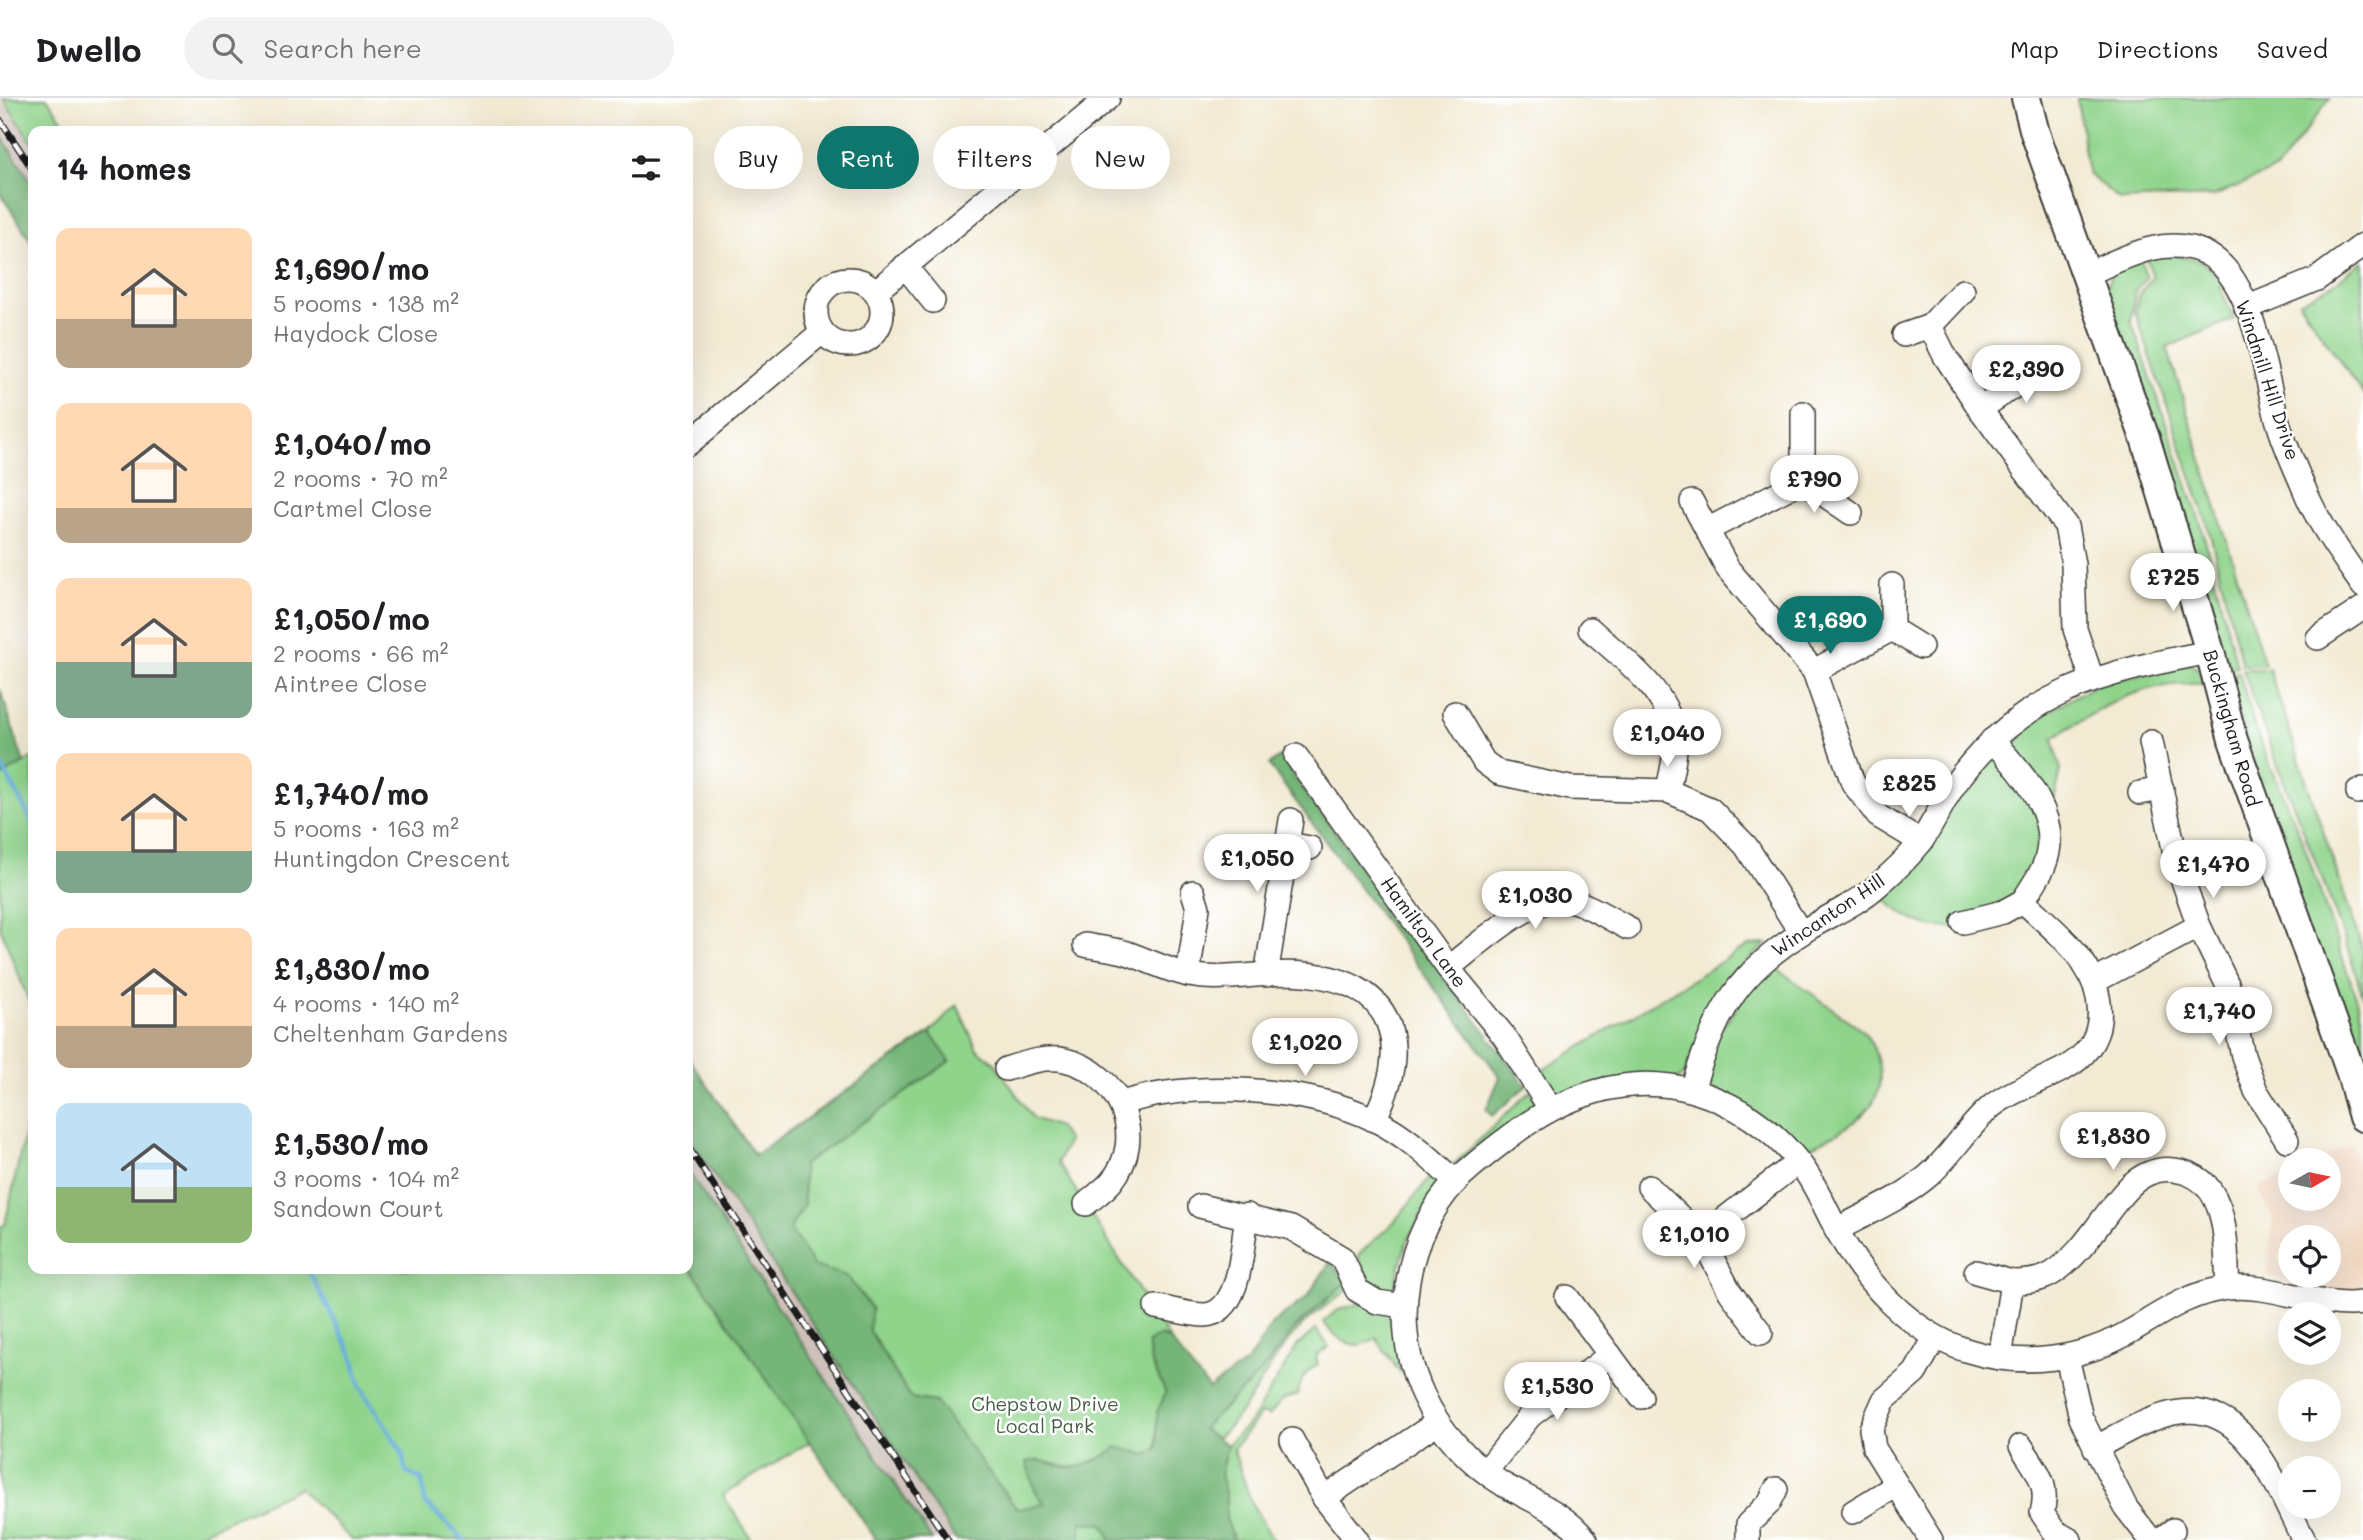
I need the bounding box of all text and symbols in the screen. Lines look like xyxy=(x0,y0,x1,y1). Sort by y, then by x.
search box xyxy=(184,17,674,80)
text: Dwello xyxy=(35,27,142,70)
icon: search xyxy=(208,29,246,67)
text: Search here xyxy=(264,31,422,65)
text: Map xyxy=(2010,33,2059,64)
text: Directions xyxy=(2097,33,2219,64)
text: Saved xyxy=(2257,33,2328,64)
chip: Buy xyxy=(714,126,803,189)
chip: Rent xyxy=(817,126,919,189)
chip: Filters xyxy=(933,126,1057,189)
chip: New xyxy=(1071,126,1170,189)
text: 14 homes xyxy=(56,148,192,188)
icon: filters xyxy=(627,149,665,187)
text: £1,690/mo xyxy=(273,248,429,288)
icon: home xyxy=(112,256,196,340)
text: 5 rooms · 138 m² xyxy=(273,288,459,318)
street label: Windmill Hill Drive xyxy=(2231,297,2306,463)
text: Haydock Close xyxy=(273,318,438,348)
pin: £2,390 xyxy=(1969,345,2083,405)
text: £2,390 xyxy=(1988,353,2064,383)
text: £1,040/mo xyxy=(273,423,431,463)
icon: home xyxy=(112,431,196,515)
pin: £790 xyxy=(1773,456,1855,515)
text: 2 rooms · 70 m² xyxy=(273,463,448,493)
text: £790 xyxy=(1786,463,1842,493)
text: Cartmel Close xyxy=(273,493,432,523)
pin: £725 xyxy=(2132,554,2214,613)
text: £725 xyxy=(2146,561,2200,591)
pin: £1,690 xyxy=(1773,596,1887,656)
text: £1,050/mo xyxy=(273,598,430,638)
text: £1,690 xyxy=(1793,604,1867,634)
icon: home xyxy=(112,606,196,690)
text: 2 rooms · 66 m² xyxy=(273,638,448,668)
street label: Buckingham Road xyxy=(2198,647,2267,809)
text: Aintree Close xyxy=(273,668,427,698)
pin: £1,040 xyxy=(1610,710,1724,769)
text: £1,040 xyxy=(1629,717,1705,747)
pin: £825 xyxy=(1868,760,1950,819)
text: £825 xyxy=(1882,767,1936,797)
text: £1,740/mo xyxy=(273,773,429,813)
icon: home xyxy=(112,781,196,865)
text: 5 rooms · 163 m² xyxy=(273,813,459,843)
pin: £1,050 xyxy=(1200,834,1314,894)
pin: £1,470 xyxy=(2156,840,2270,900)
text: £1,050 xyxy=(1220,842,1294,872)
text: Huntingdon Crescent xyxy=(273,843,510,873)
text: £1,470 xyxy=(2176,848,2250,878)
street label: Wincanton Hill xyxy=(1766,867,1889,962)
street label: Hamilton Lane xyxy=(1376,871,1473,992)
pin: £1,030 xyxy=(1478,872,1592,931)
text: £1,030 xyxy=(1498,879,1572,909)
text: £1,830/mo xyxy=(273,948,430,988)
icon: home xyxy=(112,956,196,1040)
text: 4 rooms · 140 m² xyxy=(273,988,459,1018)
pin: £1,740 xyxy=(2162,988,2276,1047)
text: £1,740 xyxy=(2182,995,2256,1025)
text: Cheltenham Gardens xyxy=(273,1018,508,1048)
pin: £1,020 xyxy=(1248,1018,1362,1078)
text: £1,020 xyxy=(1268,1026,1342,1056)
pin: £1,830 xyxy=(2056,1112,2170,1172)
text: £1,830 xyxy=(2076,1120,2150,1150)
text: £1,530/mo xyxy=(273,1123,429,1163)
icon: home xyxy=(112,1131,196,1215)
north arrow xyxy=(2278,1148,2342,1211)
map controls xyxy=(2278,1148,2341,1519)
text: 3 rooms · 104 m² xyxy=(273,1163,459,1193)
text: Sandown Court xyxy=(273,1193,444,1223)
pin: £1,010 xyxy=(1637,1210,1751,1270)
text: £1,010 xyxy=(1658,1218,1730,1248)
button: locate xyxy=(2278,1225,2341,1288)
button: layers xyxy=(2278,1302,2341,1365)
pin: £1,530 xyxy=(1500,1362,1614,1422)
text: £1,530 xyxy=(1520,1370,1594,1400)
button: + xyxy=(2278,1379,2341,1442)
park label: Chepstow Drive Local Park xyxy=(971,1391,1119,1438)
button: − xyxy=(2278,1456,2341,1519)

